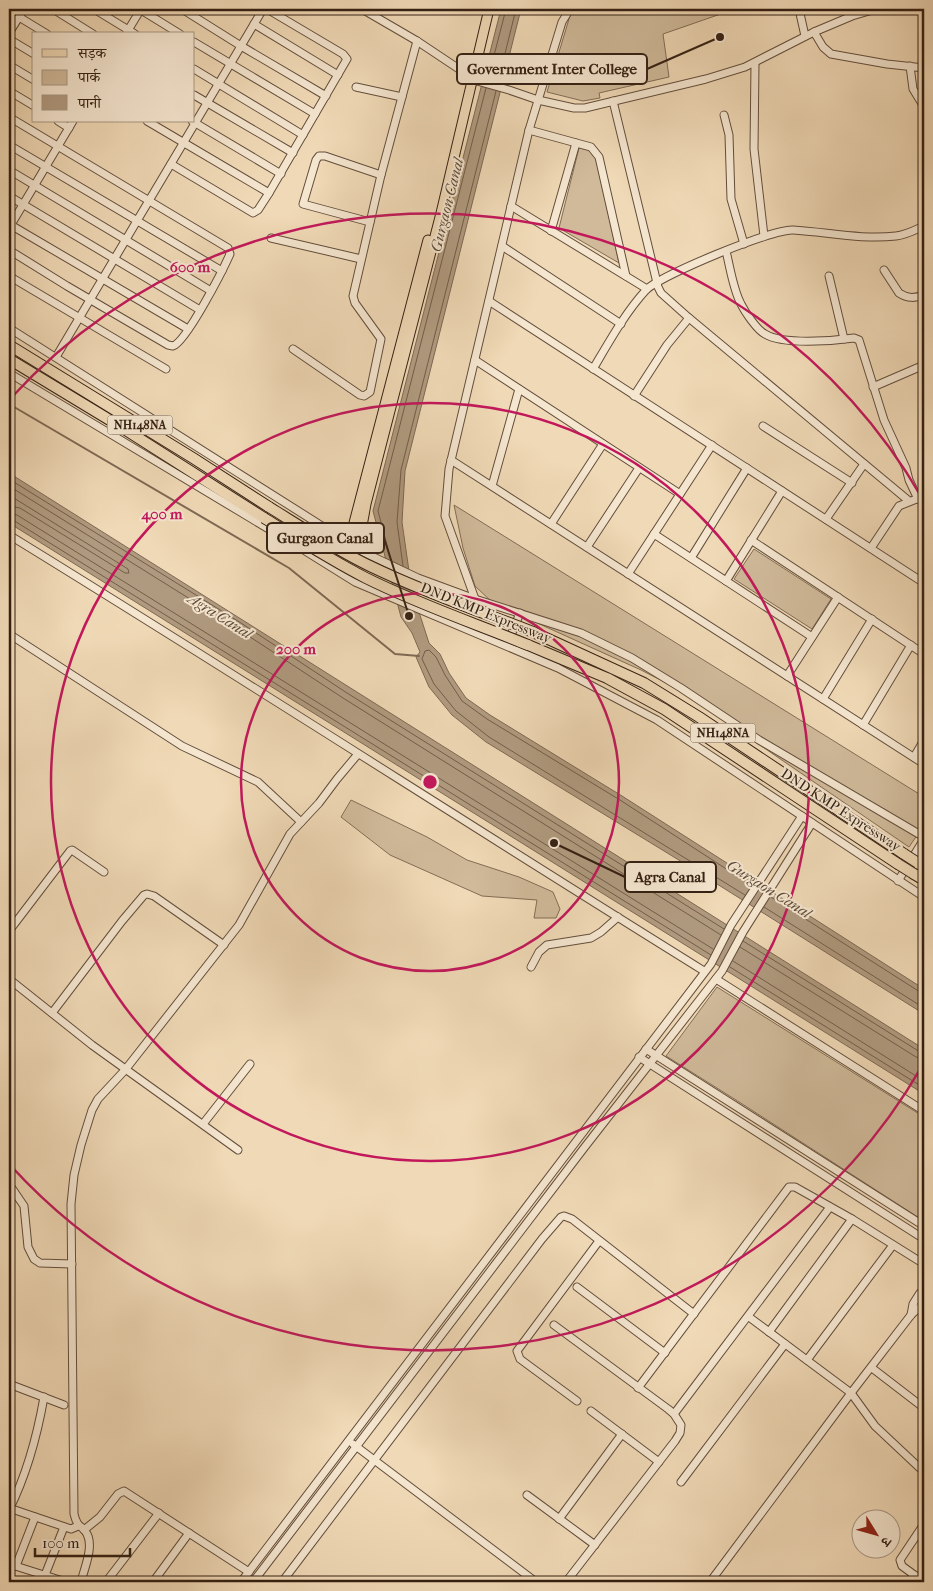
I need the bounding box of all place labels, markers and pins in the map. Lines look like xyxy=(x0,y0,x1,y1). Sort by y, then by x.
callout: Government Inter College xyxy=(457,54,647,84)
callout: Gurgaon Canal xyxy=(267,523,384,553)
centre of rings xyxy=(421,773,439,791)
callout: Agra Canal xyxy=(625,862,716,892)

